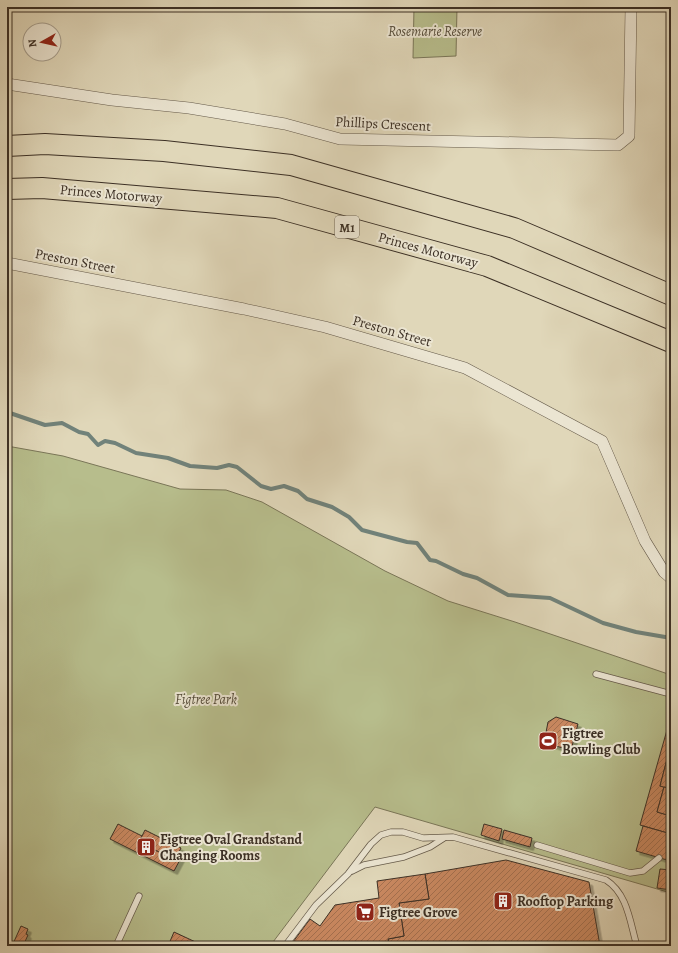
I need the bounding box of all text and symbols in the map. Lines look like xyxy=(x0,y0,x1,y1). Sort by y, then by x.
north arrow xyxy=(22,22,62,62)
park label: Rosemarie Reserve xyxy=(388,22,482,41)
text: N xyxy=(25,38,41,48)
street label: Phillips Crescent xyxy=(335,112,432,136)
street label: Princes Motorway xyxy=(59,180,164,208)
road number: M1 xyxy=(335,216,359,238)
street label: Princes Motorway xyxy=(376,228,481,273)
street label: Preston Street xyxy=(33,244,117,278)
street label: Preston Street xyxy=(350,311,434,351)
park label: Figtree Park xyxy=(175,690,237,709)
place label: Figtree Bowling Club xyxy=(562,724,640,759)
sports icon: Figtree Bowling Club xyxy=(537,730,559,752)
place label: Figtree Oval Grandstand Changing Rooms xyxy=(160,830,303,865)
building icon: Figtree Oval Grandstand Changing Rooms xyxy=(135,836,157,858)
building icon: Rooftop Parking xyxy=(492,890,514,912)
place label: Rooftop Parking xyxy=(517,892,614,911)
supermarket icon: Figtree Grove xyxy=(354,901,376,923)
place label: Figtree Grove xyxy=(379,903,458,922)

